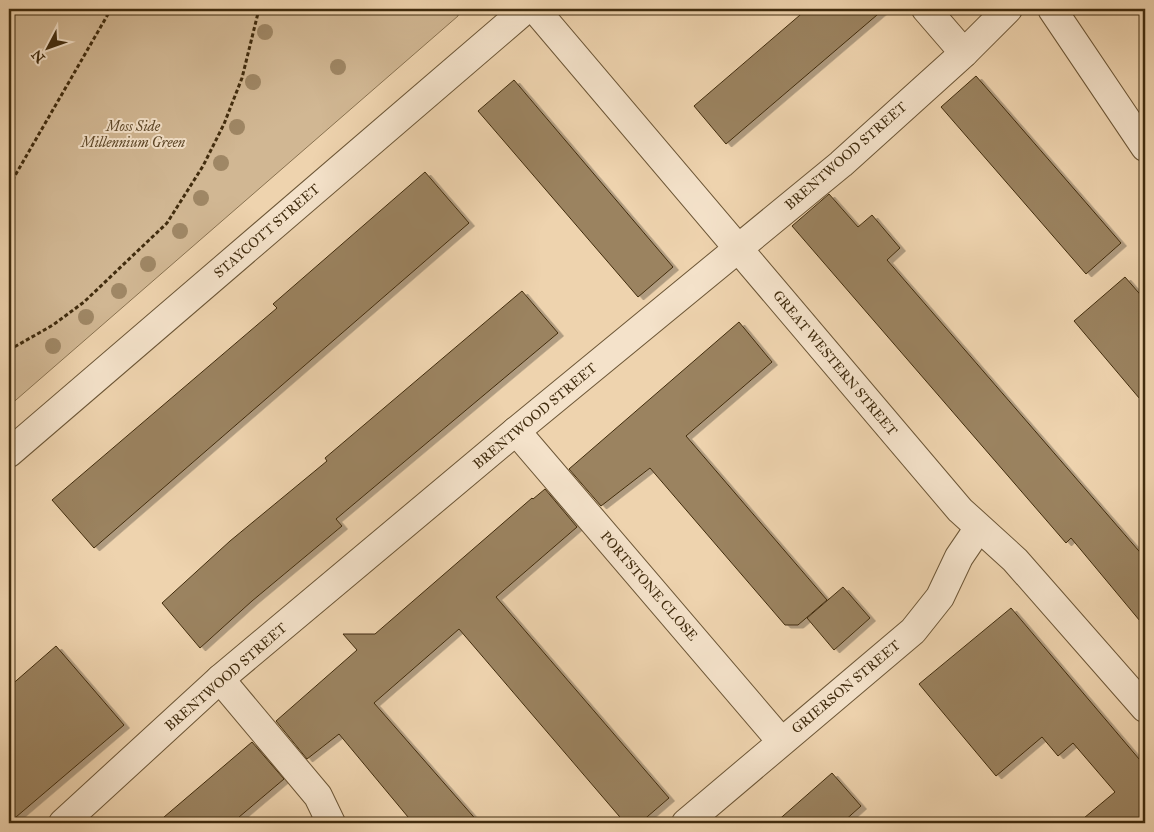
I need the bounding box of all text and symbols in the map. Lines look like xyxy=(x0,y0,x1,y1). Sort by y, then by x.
north arrow xyxy=(22,22,72,72)
text: N xyxy=(28,46,49,66)
street label: BRENTWOOD STREET xyxy=(782,98,911,214)
park label: Moss Side Millennium Green xyxy=(79,118,186,151)
street label: STAYCOTT STREET xyxy=(211,180,324,282)
street label: GREAT WESTERN STREET xyxy=(769,287,901,440)
street label: BRENTWOOD STREET xyxy=(470,359,601,473)
street label: PORTSTONE CLOSE xyxy=(597,528,701,644)
street label: BRENTWOOD STREET xyxy=(162,619,291,735)
street label: GRIERSON STREET xyxy=(788,636,904,737)

